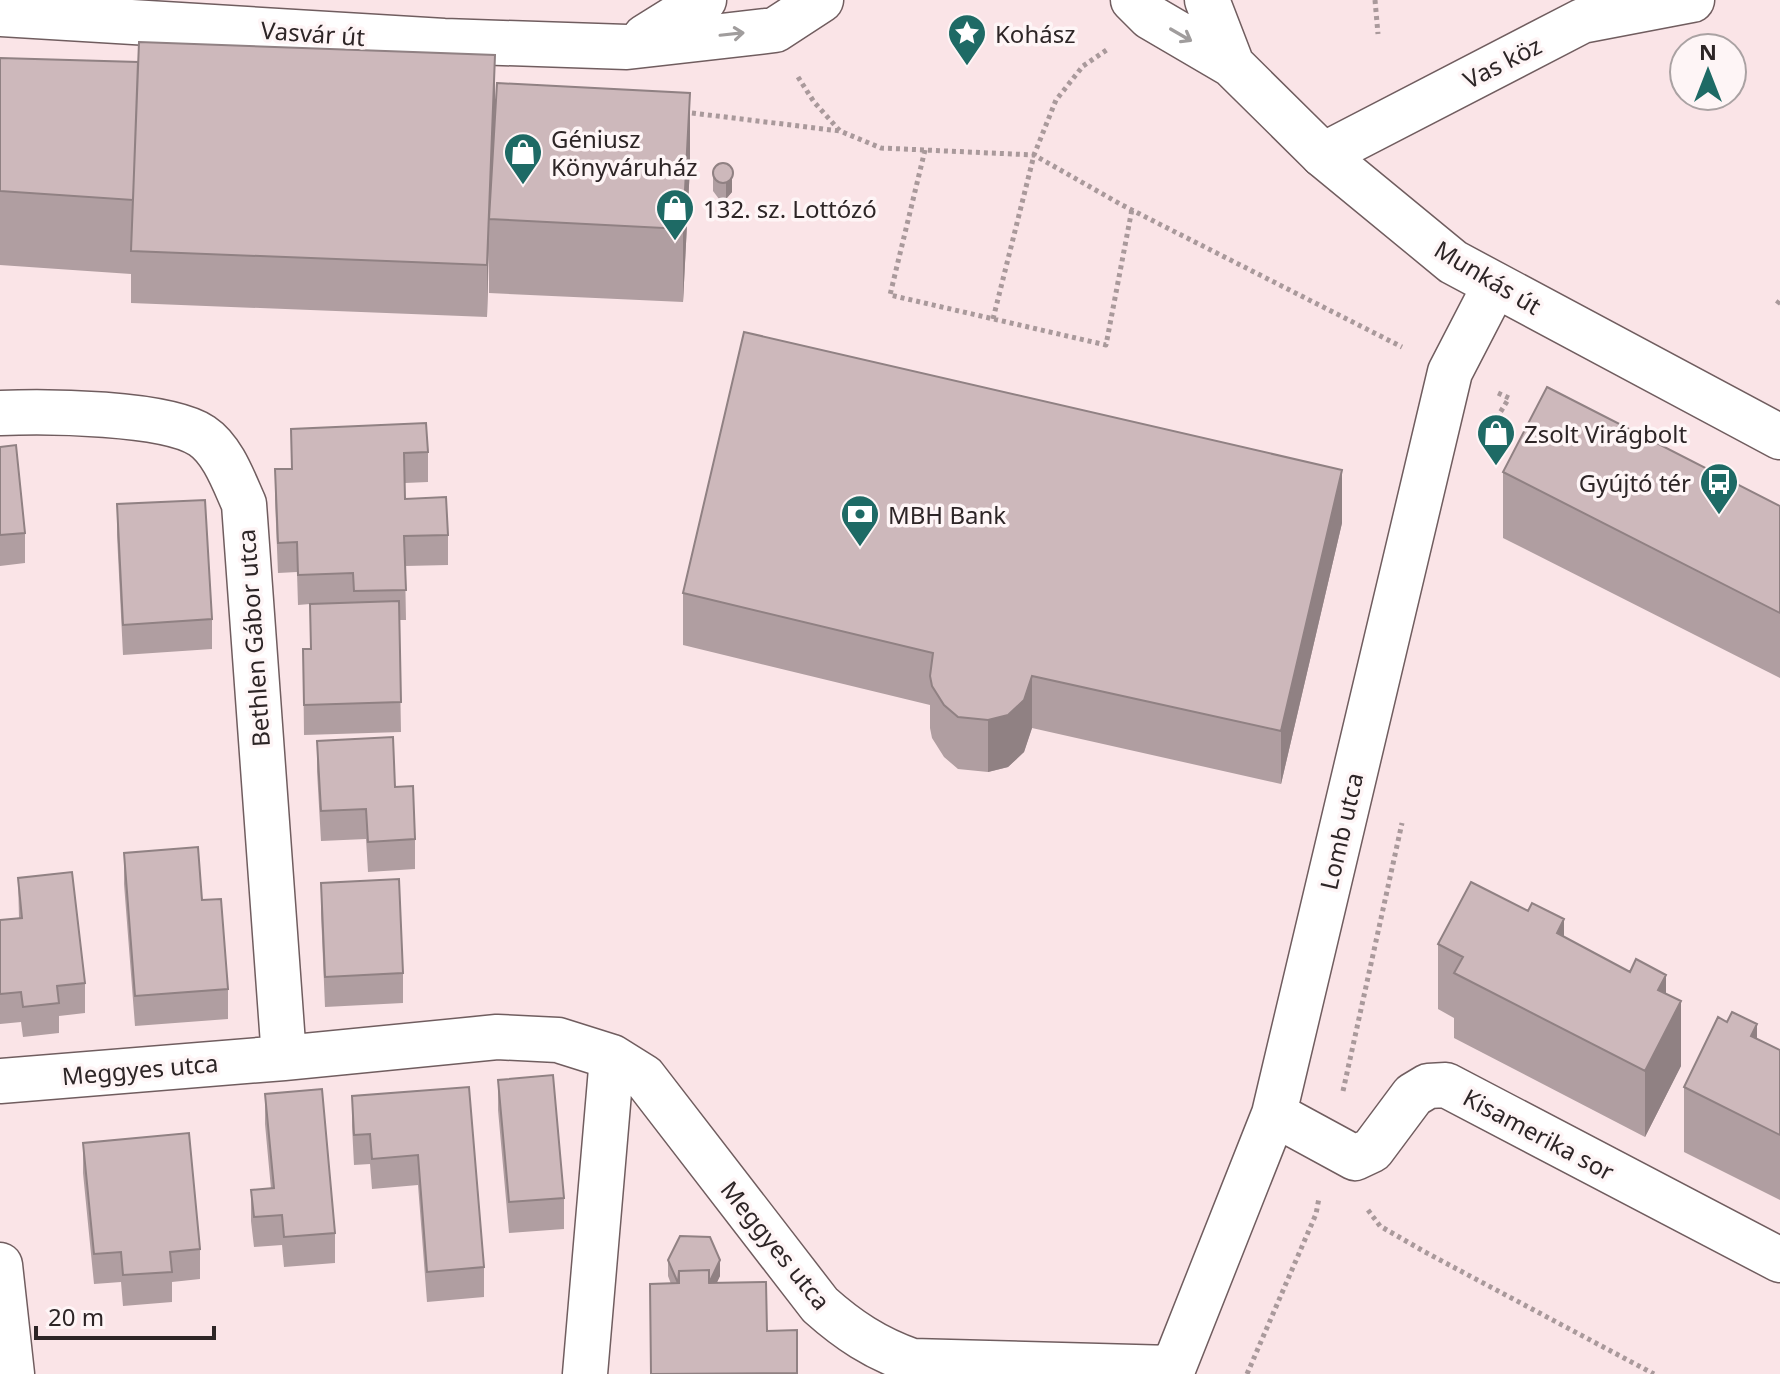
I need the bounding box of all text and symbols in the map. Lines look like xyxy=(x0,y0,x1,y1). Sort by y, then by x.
place icon: Kohász xyxy=(946,12,988,67)
street label: Vasvár út xyxy=(260,13,366,53)
place label: Kohász xyxy=(995,17,1075,50)
one-way arrow xyxy=(718,26,745,41)
one-way arrow xyxy=(1169,27,1192,43)
street label: Vas köz xyxy=(1457,28,1547,96)
north arrow xyxy=(1668,32,1748,112)
text: N xyxy=(1699,36,1717,66)
place label: Géniusz Könyváruház xyxy=(551,122,697,183)
shop icon: Géniusz Könyváruház xyxy=(502,131,544,186)
shop icon: 132. sz. Lottózó xyxy=(654,187,696,242)
place label: 132. sz. Lottózó xyxy=(703,192,877,225)
street label: Munkás út xyxy=(1429,232,1548,322)
shop icon: Zsolt Virágbolt xyxy=(1475,412,1517,467)
place label: Zsolt Virágbolt xyxy=(1524,417,1688,450)
bus stop icon: Gyújtó tér xyxy=(1698,461,1740,516)
place label: Gyújtó tér xyxy=(1579,466,1691,499)
bank icon: MBH Bank xyxy=(839,493,881,548)
place label: MBH Bank xyxy=(888,498,1006,531)
street label: Bethlen Gábor utca xyxy=(229,528,277,748)
street label: Lomb utca xyxy=(1312,769,1370,893)
street label: Meggyes utca xyxy=(60,1046,220,1092)
street label: Kisamerika sor xyxy=(1458,1080,1620,1188)
street label: Meggyes utca xyxy=(714,1174,838,1316)
scale bar xyxy=(36,1290,214,1340)
text: 20 m xyxy=(48,1300,104,1333)

